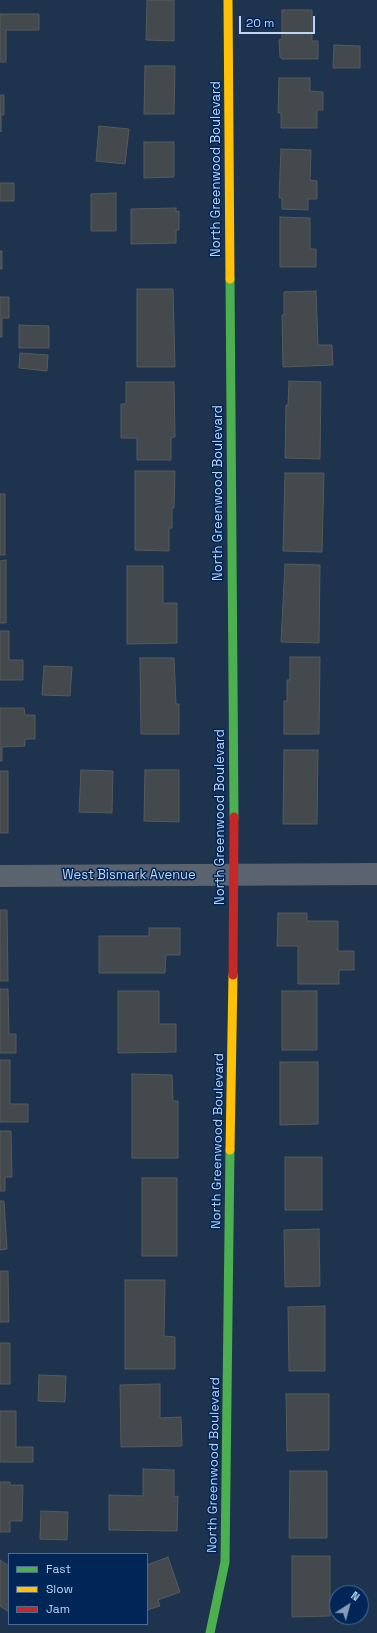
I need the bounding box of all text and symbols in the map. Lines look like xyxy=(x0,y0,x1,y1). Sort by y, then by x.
scale bar xyxy=(241,8,317,34)
text: 20 m xyxy=(246,15,274,31)
street label: North Greenwood Boulevard xyxy=(208,81,224,257)
street label: North Greenwood Boulevard xyxy=(210,405,226,581)
street label: North Greenwood Boulevard xyxy=(212,729,228,905)
street label: West Bismark Avenue xyxy=(62,867,196,883)
street label: North Greenwood Boulevard xyxy=(209,1053,227,1229)
street label: North Greenwood Boulevard xyxy=(205,1377,223,1553)
legend xyxy=(8,1553,148,1625)
text: Fast xyxy=(46,1561,71,1577)
text: Slow xyxy=(46,1581,73,1597)
north arrow xyxy=(329,1585,369,1625)
text: N xyxy=(348,1588,363,1604)
text: Jam xyxy=(46,1601,70,1617)

